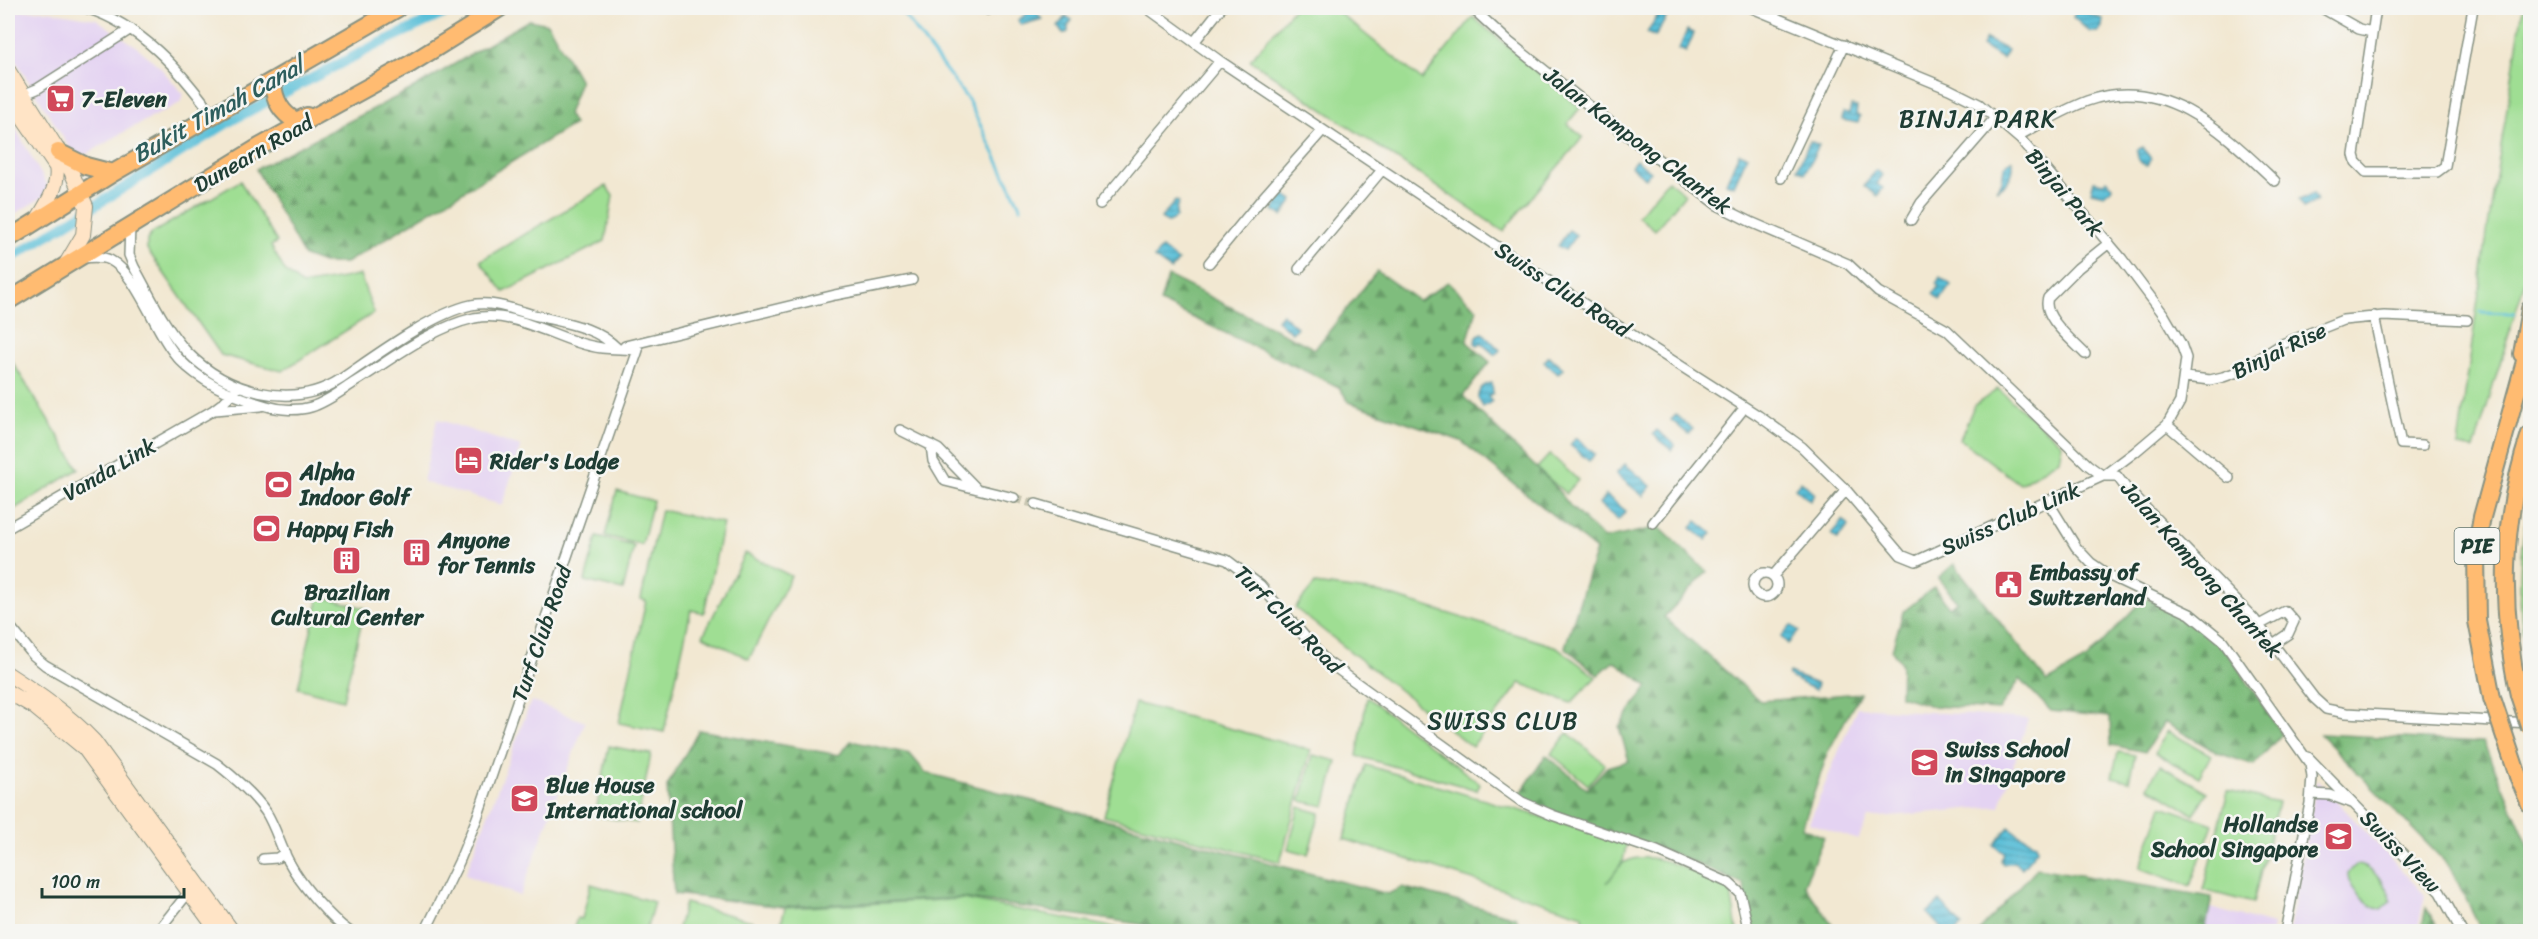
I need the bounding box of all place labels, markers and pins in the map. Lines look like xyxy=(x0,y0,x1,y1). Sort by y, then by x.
place label: 7-Eleven xyxy=(81,80,167,119)
supermarket icon: 7-Eleven xyxy=(44,83,76,115)
place label: Rider's Lodge xyxy=(489,442,620,481)
hotel icon: Rider's Lodge xyxy=(453,445,485,477)
place label: Alpha Indoor Golf xyxy=(299,453,413,517)
sports icon: Alpha Indoor Golf xyxy=(263,469,295,501)
place label: Happy Fish xyxy=(286,510,394,549)
sports icon: Happy Fish xyxy=(250,513,282,545)
place label: Anyone for Tennis xyxy=(437,521,536,585)
building icon: Anyone for Tennis xyxy=(401,537,433,569)
building icon: Brazilian Cultural Center xyxy=(331,544,363,576)
place label: Embassy of Switzerland xyxy=(2028,553,2148,617)
public building icon: Embassy of Switzerland xyxy=(1992,569,2024,601)
place label: Brazilian Cultural Center xyxy=(270,573,425,637)
place label: Swiss School in Singapore xyxy=(1944,730,2071,794)
school or university icon: Swiss School in Singapore xyxy=(1908,746,1940,778)
place label: Blue House International school xyxy=(545,766,744,830)
school or university icon: Blue House International school xyxy=(509,782,541,814)
place label: Hollandse School Singapore xyxy=(2150,805,2318,869)
school or university icon: Hollandse School Singapore xyxy=(2323,821,2355,853)

